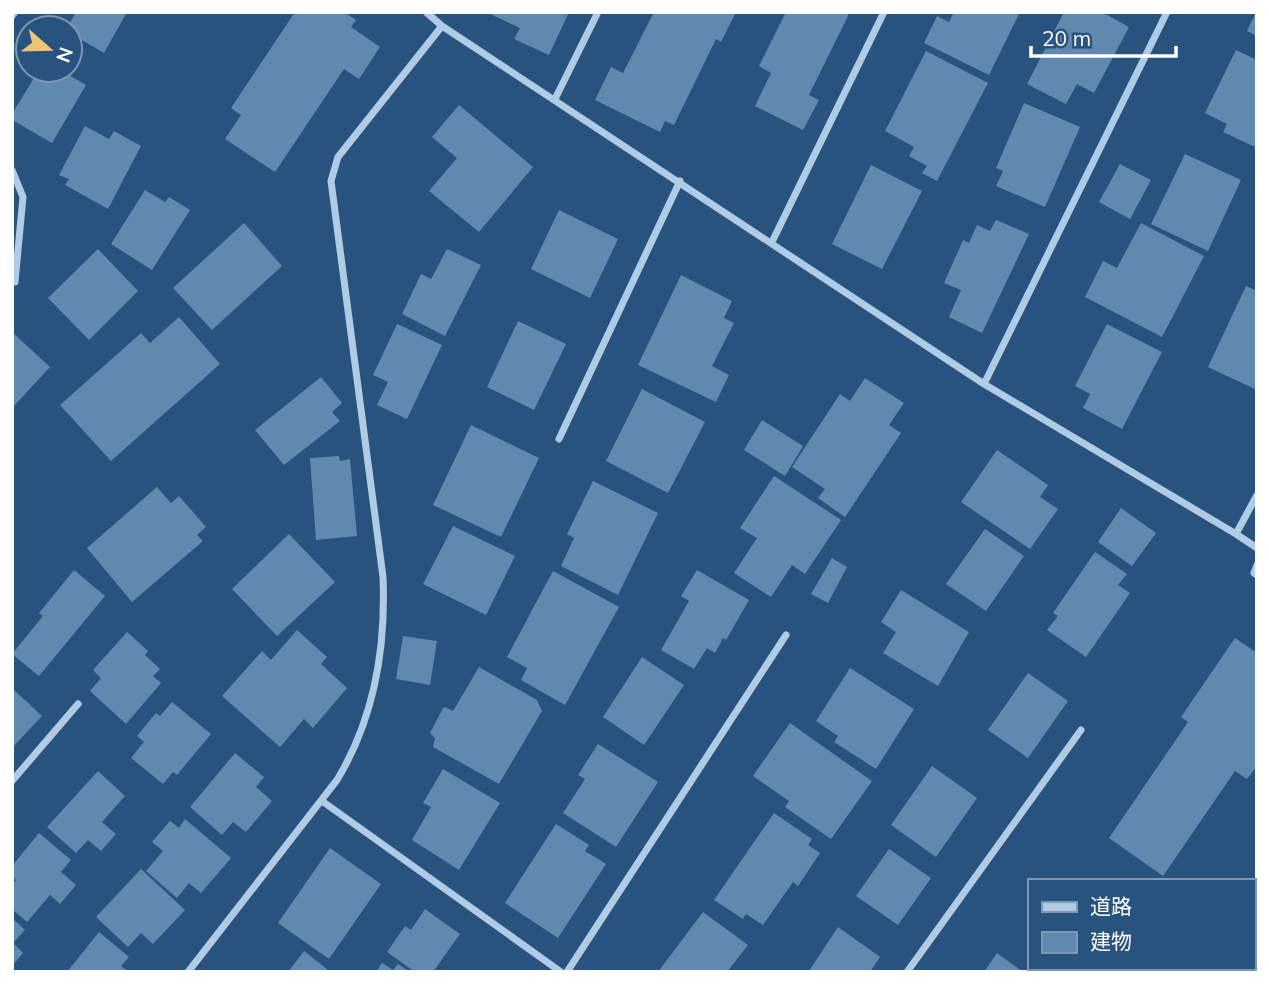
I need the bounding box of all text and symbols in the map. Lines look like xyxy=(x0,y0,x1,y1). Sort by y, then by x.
north arrow xyxy=(14,14,84,84)
scale bar xyxy=(1031,14,1176,58)
text: 20 m xyxy=(1042,25,1091,51)
text: N xyxy=(51,44,79,66)
legend xyxy=(1028,879,1255,970)
text: 道路 xyxy=(1090,893,1132,919)
text: 建物 xyxy=(1090,928,1132,954)

